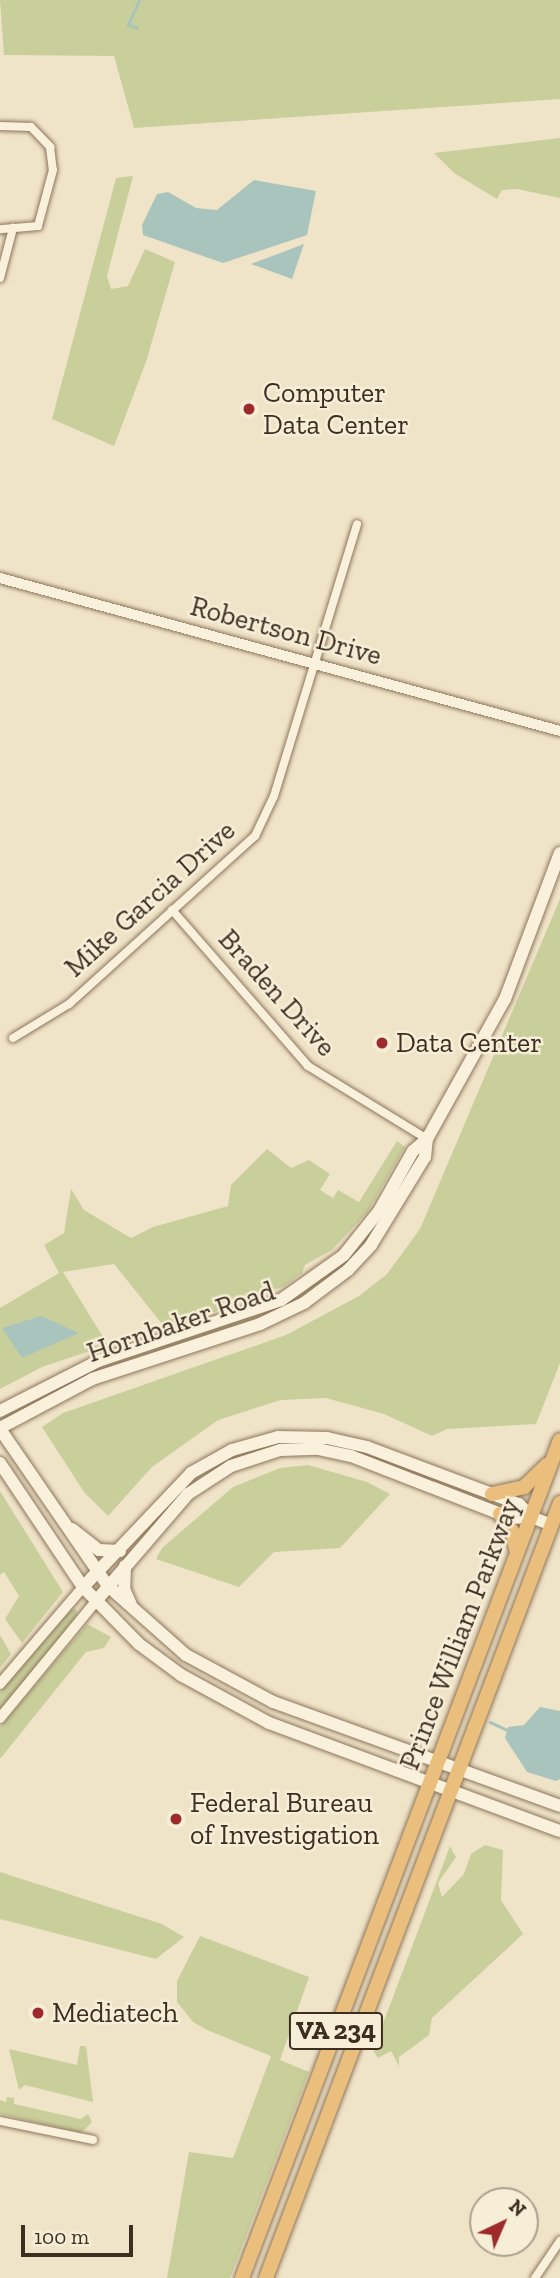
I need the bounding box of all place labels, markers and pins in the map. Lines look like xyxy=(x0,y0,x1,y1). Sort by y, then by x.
place label: Computer Data Center xyxy=(263,376,409,442)
marker: Computer Data Center xyxy=(241,401,257,417)
place label: Data Center xyxy=(396,1026,542,1060)
marker: Data Center xyxy=(374,1035,390,1051)
place label: Federal Bureau of Investigation xyxy=(190,1786,379,1852)
marker: Federal Bureau of Investigation xyxy=(168,1811,184,1827)
place label: Mediatech xyxy=(52,1996,178,2030)
marker: Mediatech xyxy=(30,2005,46,2021)

